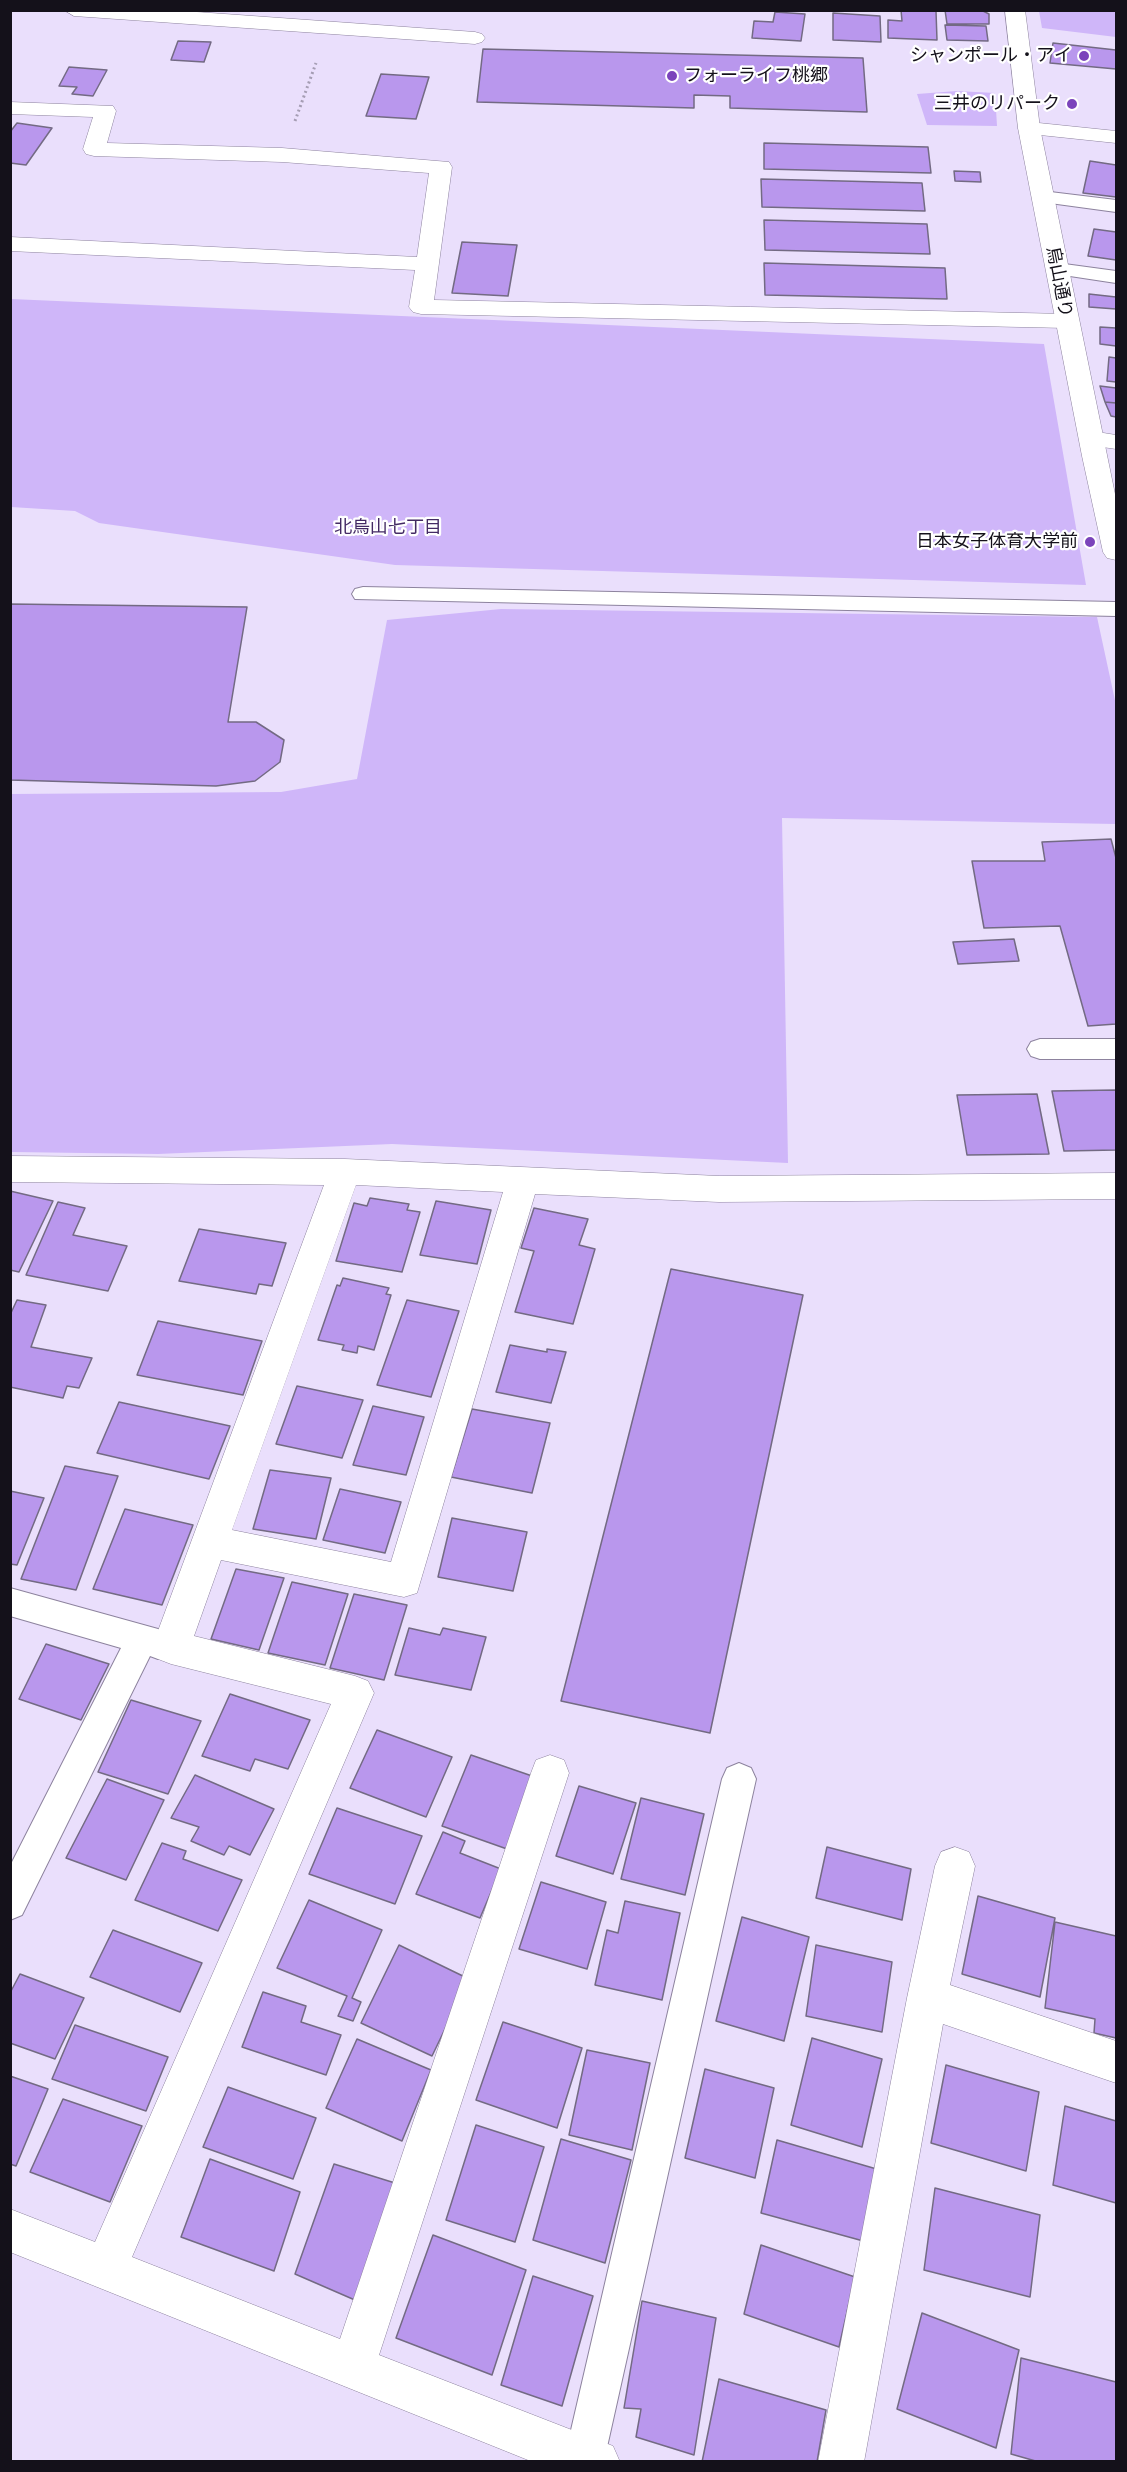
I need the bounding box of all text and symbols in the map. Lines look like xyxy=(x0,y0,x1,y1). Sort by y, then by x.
place label: シャンポール・アイ xyxy=(910,45,1072,67)
marker: シャンポール・アイ xyxy=(1077,49,1091,63)
place label: フォーライフ桃郷 xyxy=(684,65,828,87)
marker: フォーライフ桃郷 xyxy=(665,69,679,83)
place label: 三井のリパーク xyxy=(934,93,1060,115)
marker: 三井のリパーク xyxy=(1065,97,1079,111)
street label: 烏山通り xyxy=(1042,245,1076,319)
district label: 北烏山七丁目 xyxy=(334,517,442,539)
place label: 日本女子体育大学前 xyxy=(916,531,1078,553)
marker: 日本女子体育大学前 xyxy=(1083,535,1097,549)

